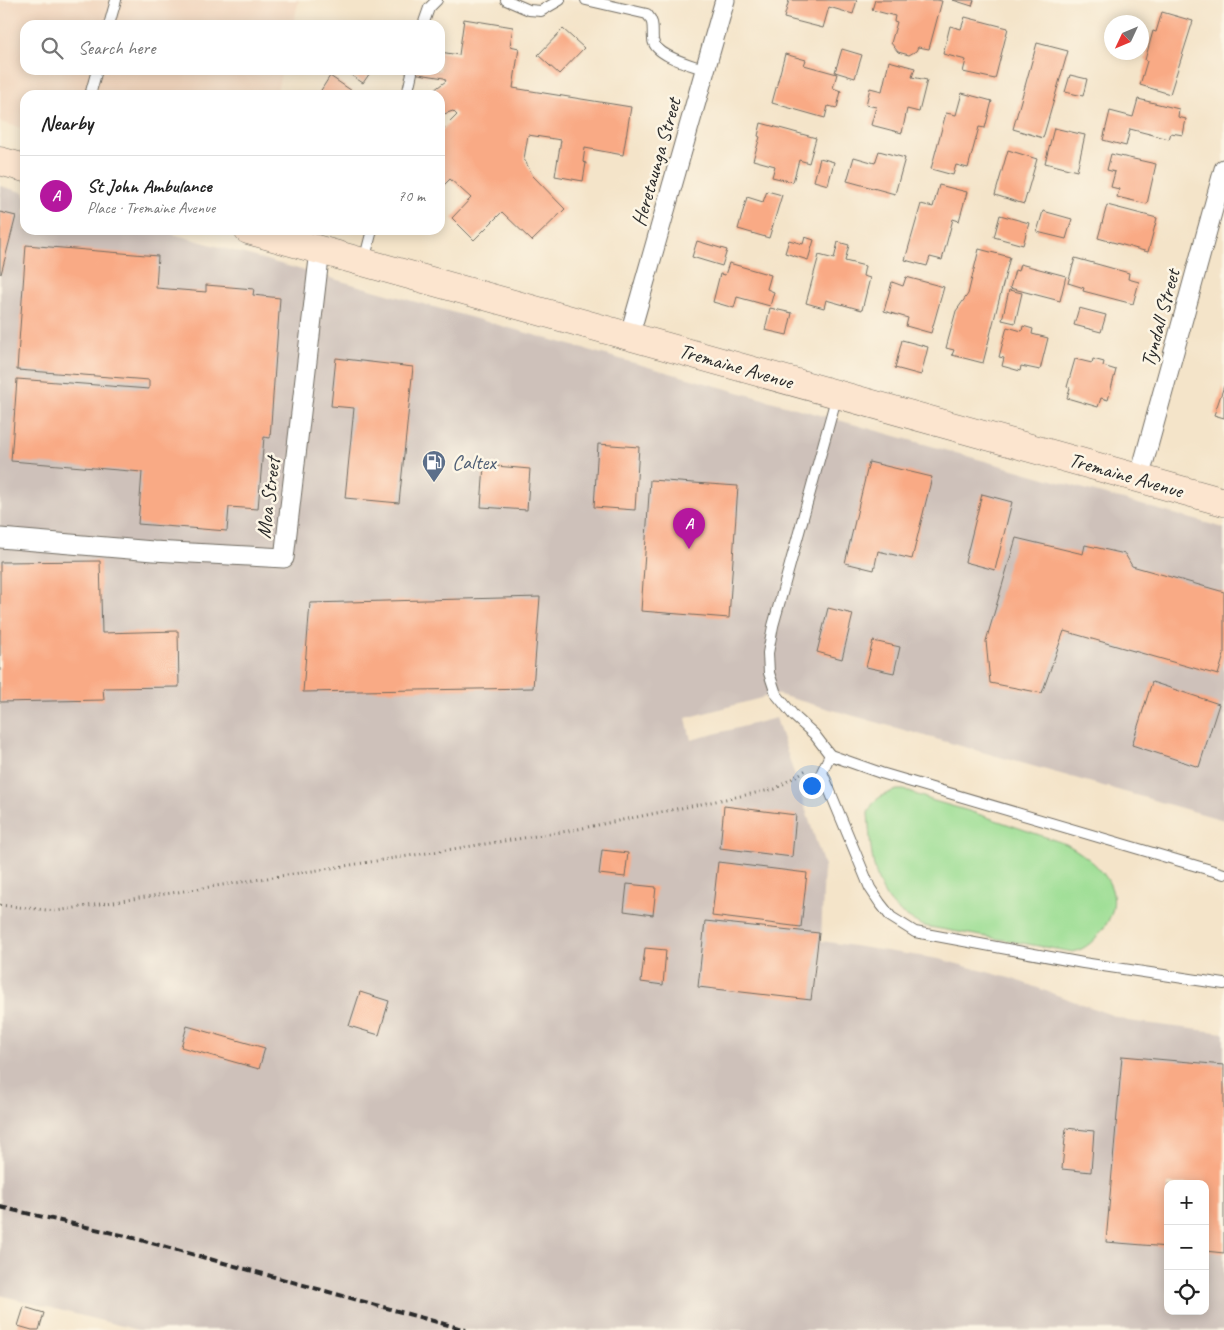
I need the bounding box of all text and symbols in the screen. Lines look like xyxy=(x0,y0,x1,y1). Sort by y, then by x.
north arrow xyxy=(1104,15,1149,60)
search box xyxy=(20,20,445,75)
icon: search xyxy=(38,34,66,62)
text: Search here xyxy=(78,36,155,60)
street label: Heretaunga Street xyxy=(625,93,687,229)
text: Nearby xyxy=(40,110,93,136)
text: St John Ambulance xyxy=(87,174,212,198)
text: A xyxy=(52,186,60,206)
text: 70 m xyxy=(398,186,425,206)
text: Place · Tremaine Avenue xyxy=(87,198,215,218)
street label: Tyndall Street xyxy=(1134,264,1186,370)
street label: Tremaine Avenue xyxy=(676,337,798,395)
street label: Tremaine Avenue xyxy=(1066,446,1188,504)
fuel station icon: Caltex xyxy=(421,449,447,483)
place label: Caltex xyxy=(452,449,497,475)
street label: Moa Street xyxy=(250,453,286,540)
pin: A xyxy=(673,508,705,549)
your location xyxy=(799,773,825,799)
map controls xyxy=(1164,1180,1209,1315)
button: + xyxy=(1164,1180,1209,1225)
button: − xyxy=(1164,1225,1209,1270)
button: locate xyxy=(1164,1270,1209,1315)

